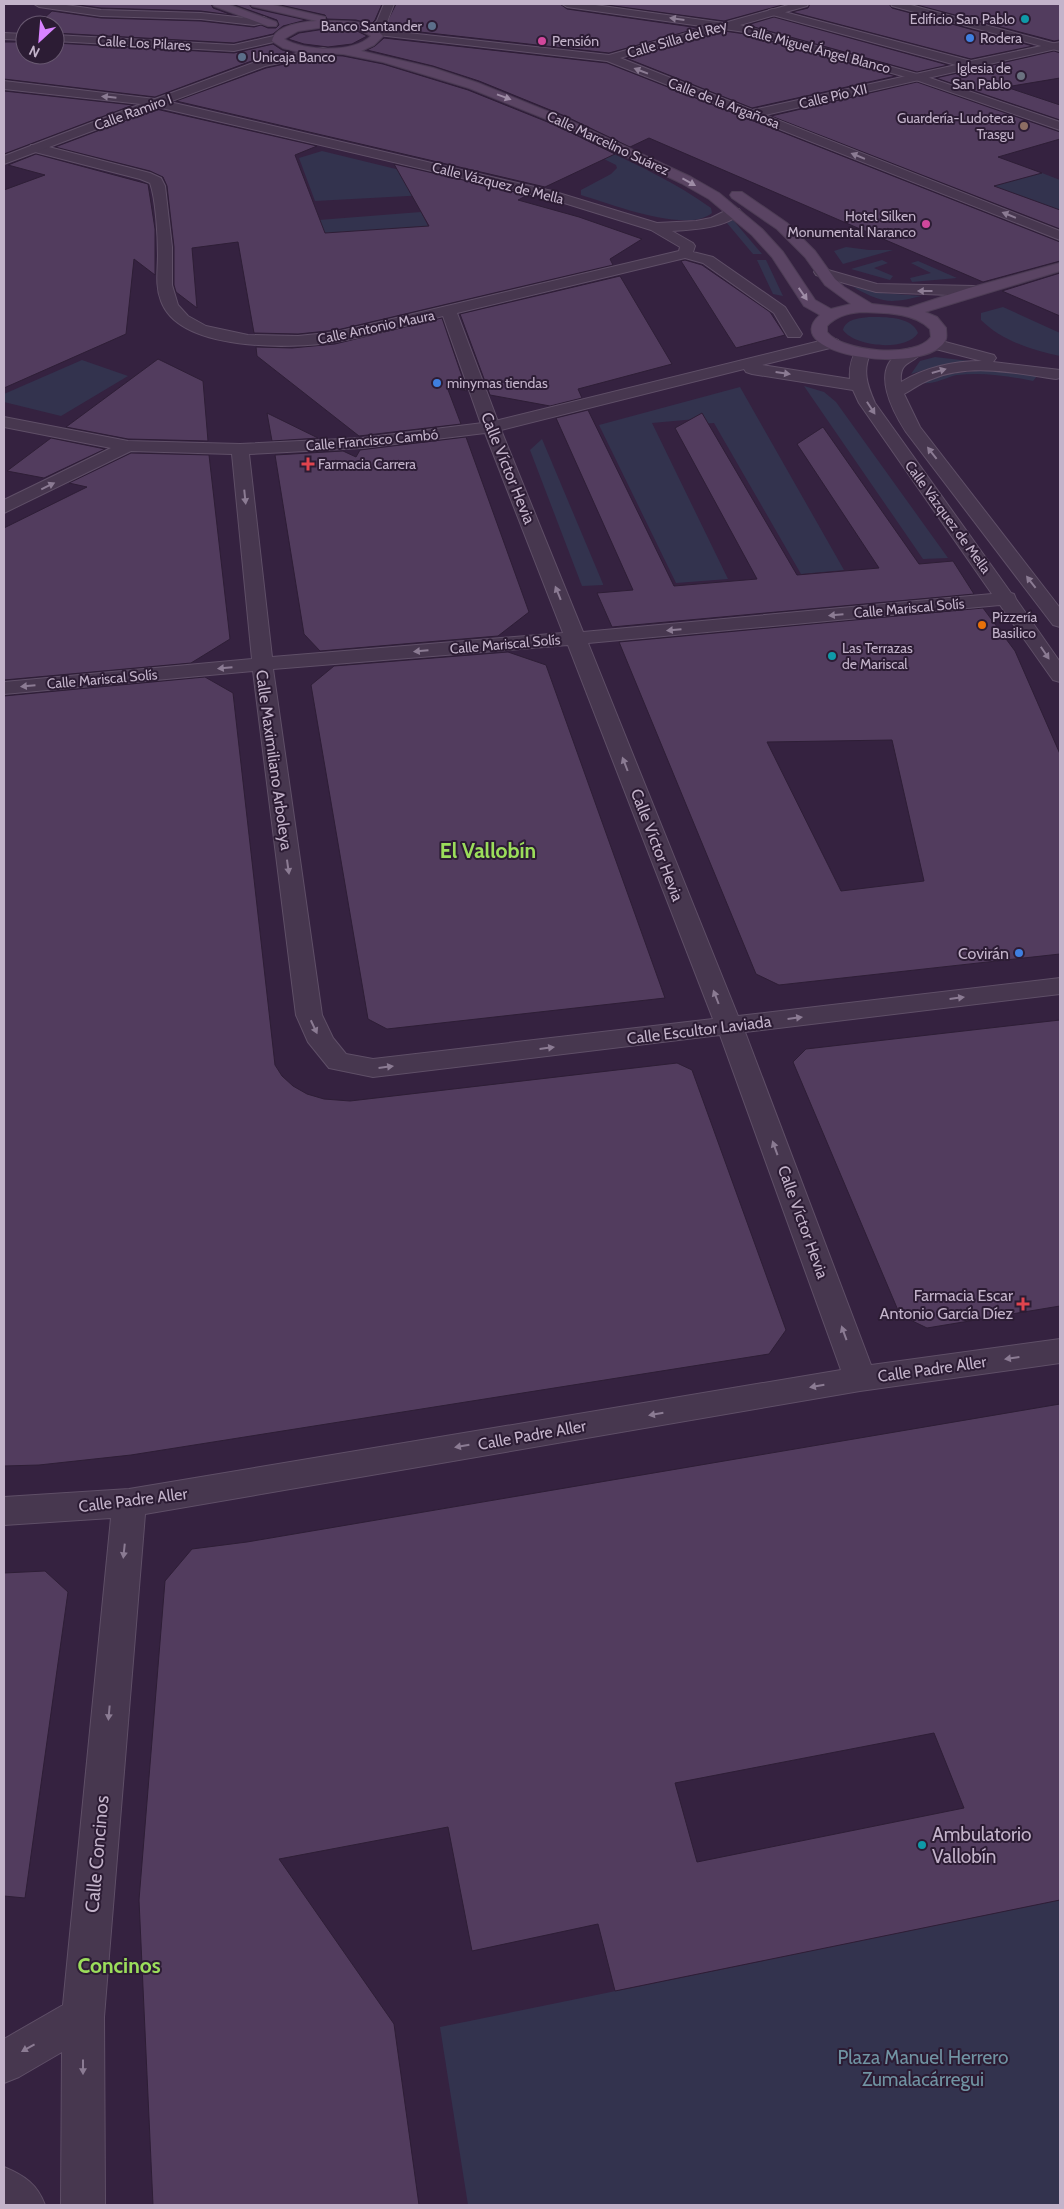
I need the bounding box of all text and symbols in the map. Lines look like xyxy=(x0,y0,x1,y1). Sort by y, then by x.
place label: Edificio San Pablo xyxy=(910,10,1015,28)
marker: Edificio San Pablo xyxy=(1019,13,1031,25)
north arrow xyxy=(15,15,65,65)
one-way arrow xyxy=(669,15,685,23)
street label: Calle Silla del Rey xyxy=(625,16,729,62)
place label: Banco Santander xyxy=(321,17,423,35)
marker: Banco Santander xyxy=(426,20,438,32)
street label: Calle Miguel Ángel Blanco xyxy=(742,21,893,77)
place label: Rodera xyxy=(980,29,1022,47)
street label: Calle Los Pilares xyxy=(97,32,192,54)
place label: Pensión xyxy=(552,32,599,50)
marker: Rodera xyxy=(964,32,976,44)
marker: Pensión xyxy=(536,35,548,47)
text: N xyxy=(26,41,43,62)
place label: Unicaja Banco xyxy=(252,48,336,66)
marker: Unicaja Banco xyxy=(236,51,248,63)
place label: Iglesia de San Pablo xyxy=(952,59,1011,93)
one-way arrow xyxy=(634,67,649,74)
marker: Iglesia de San Pablo xyxy=(1015,70,1027,82)
street label: Calle de la Argañosa xyxy=(666,73,783,133)
street label: Calle Pío XII xyxy=(797,79,869,113)
street label: Calle Ramiro I xyxy=(92,90,174,134)
one-way arrow xyxy=(101,93,117,101)
one-way arrow xyxy=(497,93,512,101)
street label: Calle Marcelino Suárez xyxy=(544,107,672,179)
place label: Guardería-Ludoteca Trasgu xyxy=(897,109,1014,143)
marker: Guardería-Ludoteca Trasgu xyxy=(1018,120,1030,132)
one-way arrow xyxy=(850,152,865,160)
street label: Calle Vázquez de Mella xyxy=(430,158,566,208)
one-way arrow xyxy=(682,178,696,186)
place label: Hotel Silken Monumental Naranco xyxy=(788,207,916,241)
one-way arrow xyxy=(1002,211,1016,219)
marker: Hotel Silken Monumental Naranco xyxy=(920,218,932,230)
one-way arrow xyxy=(798,287,808,301)
one-way arrow xyxy=(917,287,933,295)
street label: Calle Antonio Maura xyxy=(316,306,436,348)
one-way arrow xyxy=(932,367,947,375)
one-way arrow xyxy=(775,369,791,377)
place label: minymas tiendas xyxy=(447,374,548,392)
marker: minymas tiendas xyxy=(431,377,443,389)
one-way arrow xyxy=(866,401,876,415)
street label: Calle Víctor Hevia xyxy=(477,409,539,527)
street label: Calle Francisco Cambó xyxy=(305,425,439,455)
one-way arrow xyxy=(926,447,937,460)
place label: Farmacia Carrera xyxy=(318,455,416,473)
street label: Calle Vázquez de Mella xyxy=(901,457,995,577)
marker: Farmacia Carrera xyxy=(302,458,314,470)
one-way arrow xyxy=(40,481,55,490)
one-way arrow xyxy=(241,490,249,506)
one-way arrow xyxy=(1025,576,1036,589)
one-way arrow xyxy=(553,586,561,600)
street label: Calle Mariscal Solís xyxy=(853,594,965,622)
place label: Pizzería Basilico xyxy=(992,608,1037,642)
one-way arrow xyxy=(828,611,844,619)
marker: Pizzería Basilico xyxy=(976,619,988,631)
one-way arrow xyxy=(666,626,682,634)
street label: Calle Mariscal Solís xyxy=(449,630,561,658)
place label: Las Terrazas de Mariscal xyxy=(842,639,913,673)
one-way arrow xyxy=(413,647,429,655)
one-way arrow xyxy=(1040,647,1050,660)
marker: Las Terrazas de Mariscal xyxy=(826,650,838,662)
street label: Calle Mariscal Solís xyxy=(46,665,158,693)
one-way arrow xyxy=(216,665,232,673)
street label: Calle Maximiliano Arboleya xyxy=(252,669,296,852)
one-way arrow xyxy=(20,682,36,690)
one-way arrow xyxy=(621,756,629,771)
street label: Calle Víctor Hevia xyxy=(627,786,687,904)
district label: El Vallobín xyxy=(440,838,536,863)
one-way arrow xyxy=(285,859,293,875)
place label: Covirán xyxy=(958,944,1009,963)
marker: Covirán xyxy=(1013,947,1025,959)
one-way arrow xyxy=(712,989,719,1004)
one-way arrow xyxy=(949,994,965,1002)
street label: Calle Escultor Laviada xyxy=(626,1012,773,1048)
one-way arrow xyxy=(788,1014,804,1022)
one-way arrow xyxy=(311,1020,319,1034)
one-way arrow xyxy=(539,1044,555,1052)
one-way arrow xyxy=(378,1063,394,1071)
one-way arrow xyxy=(771,1140,779,1155)
street label: Calle Víctor Hevia xyxy=(774,1163,832,1281)
place label: Farmacia Escar Antonio García Díez xyxy=(880,1286,1014,1323)
marker: Farmacia Escar Antonio García Díez xyxy=(1017,1298,1029,1310)
one-way arrow xyxy=(840,1325,848,1340)
street label: Calle Padre Aller xyxy=(877,1352,988,1386)
one-way arrow xyxy=(1004,1354,1020,1362)
one-way arrow xyxy=(808,1383,824,1391)
one-way arrow xyxy=(648,1410,664,1418)
street label: Calle Padre Aller xyxy=(476,1416,588,1454)
one-way arrow xyxy=(453,1443,469,1451)
street label: Calle Padre Aller xyxy=(78,1484,189,1516)
one-way arrow xyxy=(119,1544,127,1560)
one-way arrow xyxy=(105,1705,113,1721)
street label: Calle Concinos xyxy=(80,1794,114,1914)
place label: Ambulatorio Vallobín xyxy=(932,1823,1032,1868)
marker: Ambulatorio Vallobín xyxy=(916,1839,928,1851)
district label: Concinos xyxy=(77,1953,161,1978)
one-way arrow xyxy=(21,2044,35,2053)
park label: Plaza Manuel Herrero Zumalacárregui xyxy=(838,2046,1008,2091)
one-way arrow xyxy=(79,2059,87,2075)

